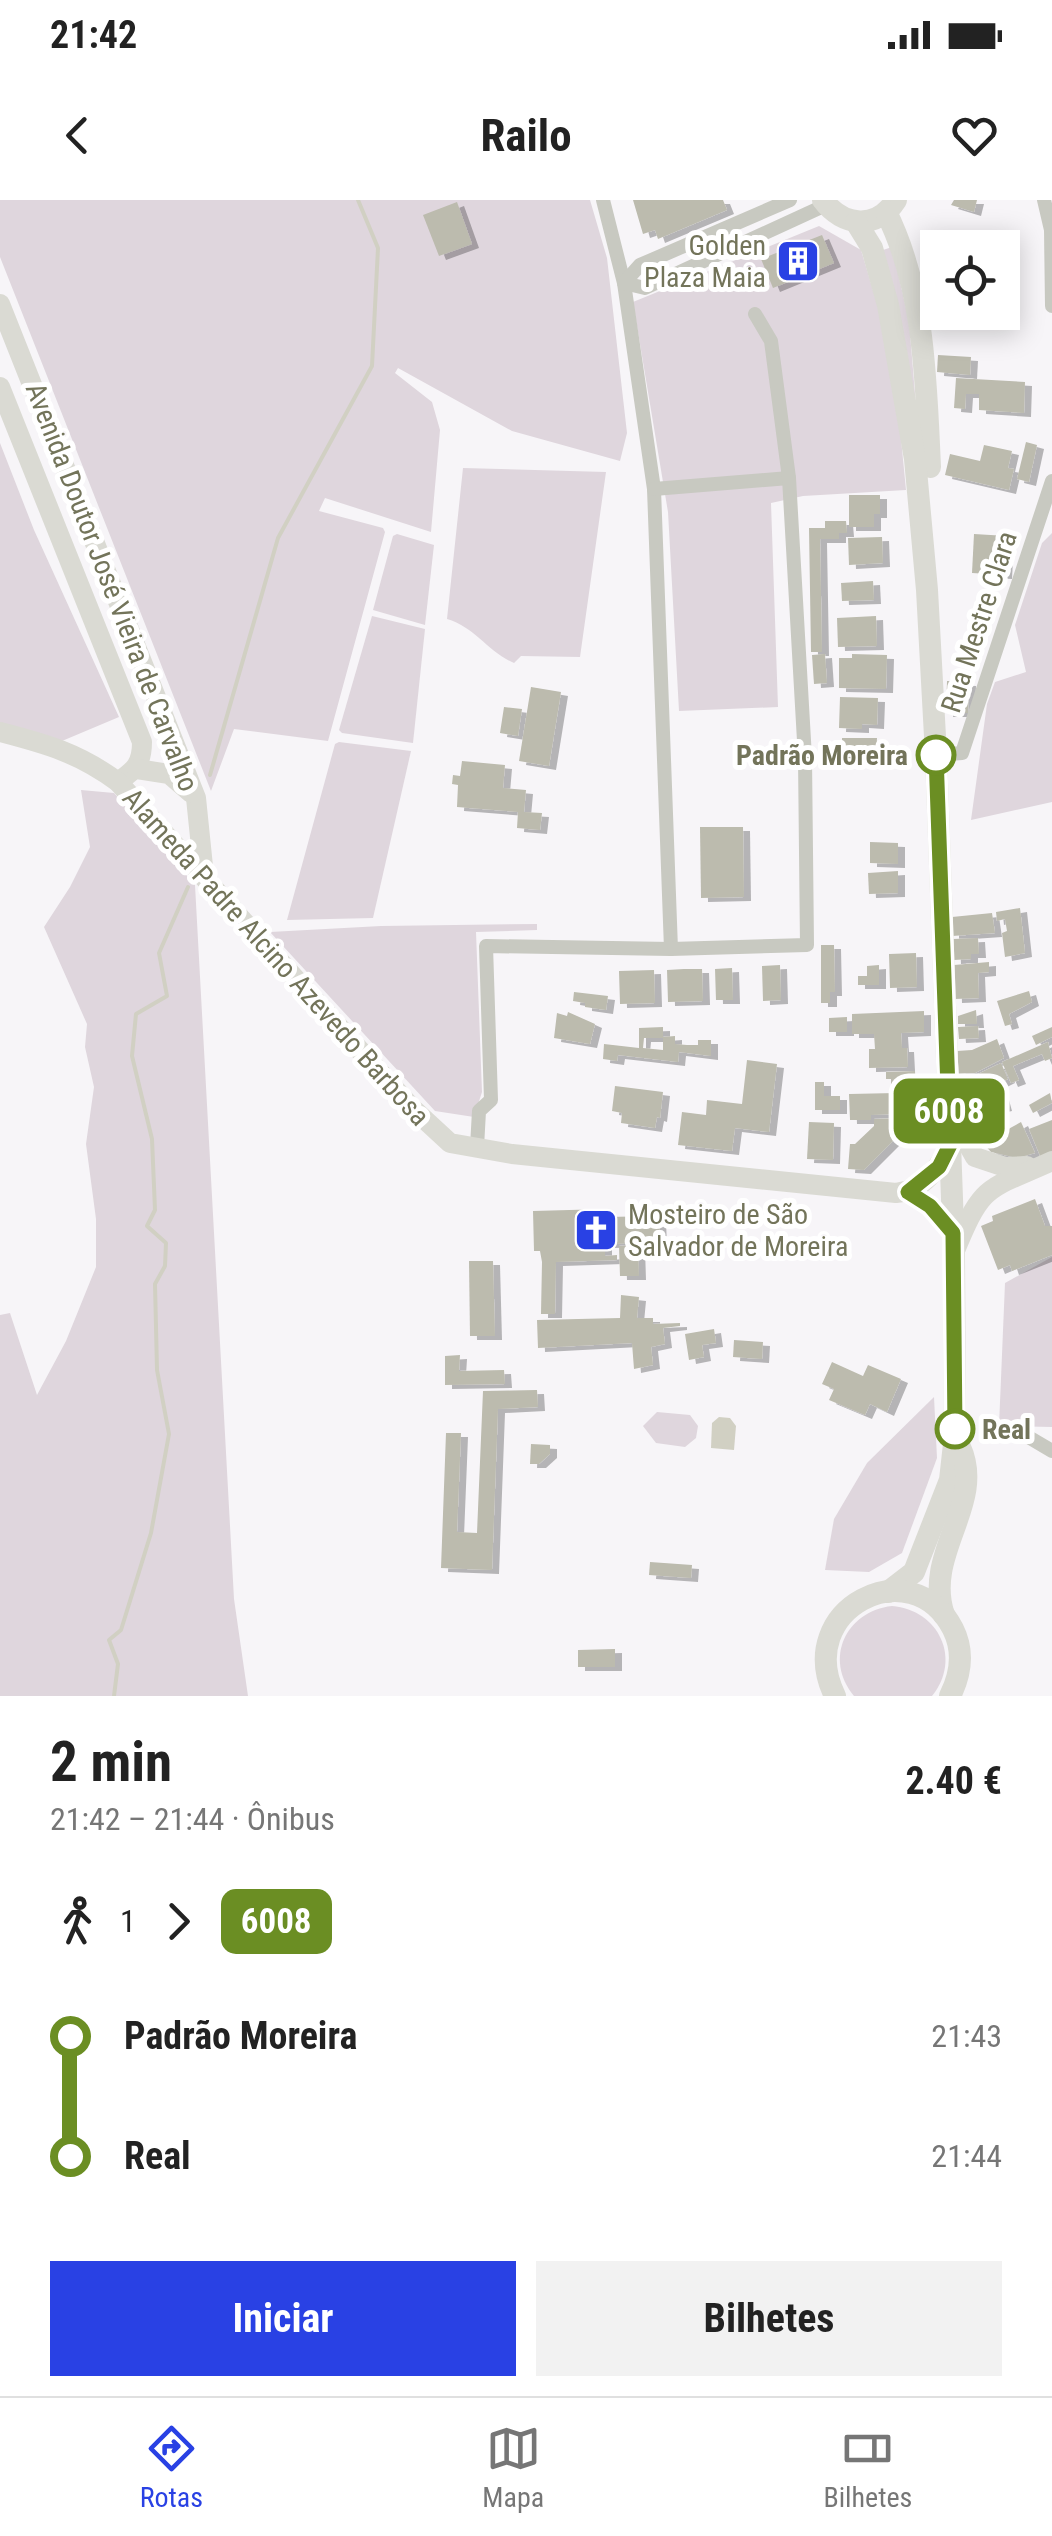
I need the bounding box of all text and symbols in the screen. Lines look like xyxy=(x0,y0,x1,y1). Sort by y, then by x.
text: 21:42 xyxy=(50,13,137,57)
icon: back xyxy=(50,108,105,163)
icon: heart xyxy=(947,108,1002,163)
text: Railo xyxy=(480,109,572,162)
place label: Golden Plaza Maia xyxy=(644,229,766,294)
map controls xyxy=(920,230,1020,330)
button: locate xyxy=(920,230,1020,330)
building icon: Golden Plaza Maia xyxy=(775,238,821,284)
street label: Avenida Doutor José Vieira de Carvalho xyxy=(19,378,205,796)
street label: Rua Mestre Clara xyxy=(934,527,1024,717)
marker: Padrão Moreira xyxy=(917,736,955,774)
place label: Padrão Moreira xyxy=(736,739,908,772)
street label: Alameda Padre Alcino Azevedo Barbosa xyxy=(116,782,436,1132)
line badge: 6008 xyxy=(879,1078,1019,1144)
text: 6008 xyxy=(914,1091,984,1132)
place label: Mosteiro de São Salvador de Moreira xyxy=(628,1198,848,1263)
church icon: Mosteiro de São Salvador de Moreira xyxy=(573,1207,619,1253)
marker: Real xyxy=(936,1410,974,1448)
place label: Real xyxy=(982,1413,1031,1446)
text: 2 min xyxy=(50,1730,172,1794)
text: 2.40 € xyxy=(905,1759,1002,1803)
text: 21:42 – 21:44 · Ônibus xyxy=(50,1800,335,1838)
icon: walk xyxy=(50,1894,105,1949)
icon: forward xyxy=(151,1894,206,1949)
text: 6008 xyxy=(241,1901,312,1942)
text: 1 xyxy=(120,1902,136,1940)
text: Padrão Moreira xyxy=(124,2014,357,2058)
text: 21:43 xyxy=(931,2017,1002,2055)
text: Real xyxy=(124,2134,191,2178)
text: 21:44 xyxy=(931,2137,1002,2175)
button: Iniciar xyxy=(50,2261,516,2376)
button: Bilhetes xyxy=(536,2261,1002,2376)
tab: Rotas xyxy=(140,2421,203,2514)
tab: Mapa xyxy=(482,2421,544,2514)
tab: Bilhetes xyxy=(823,2421,912,2514)

